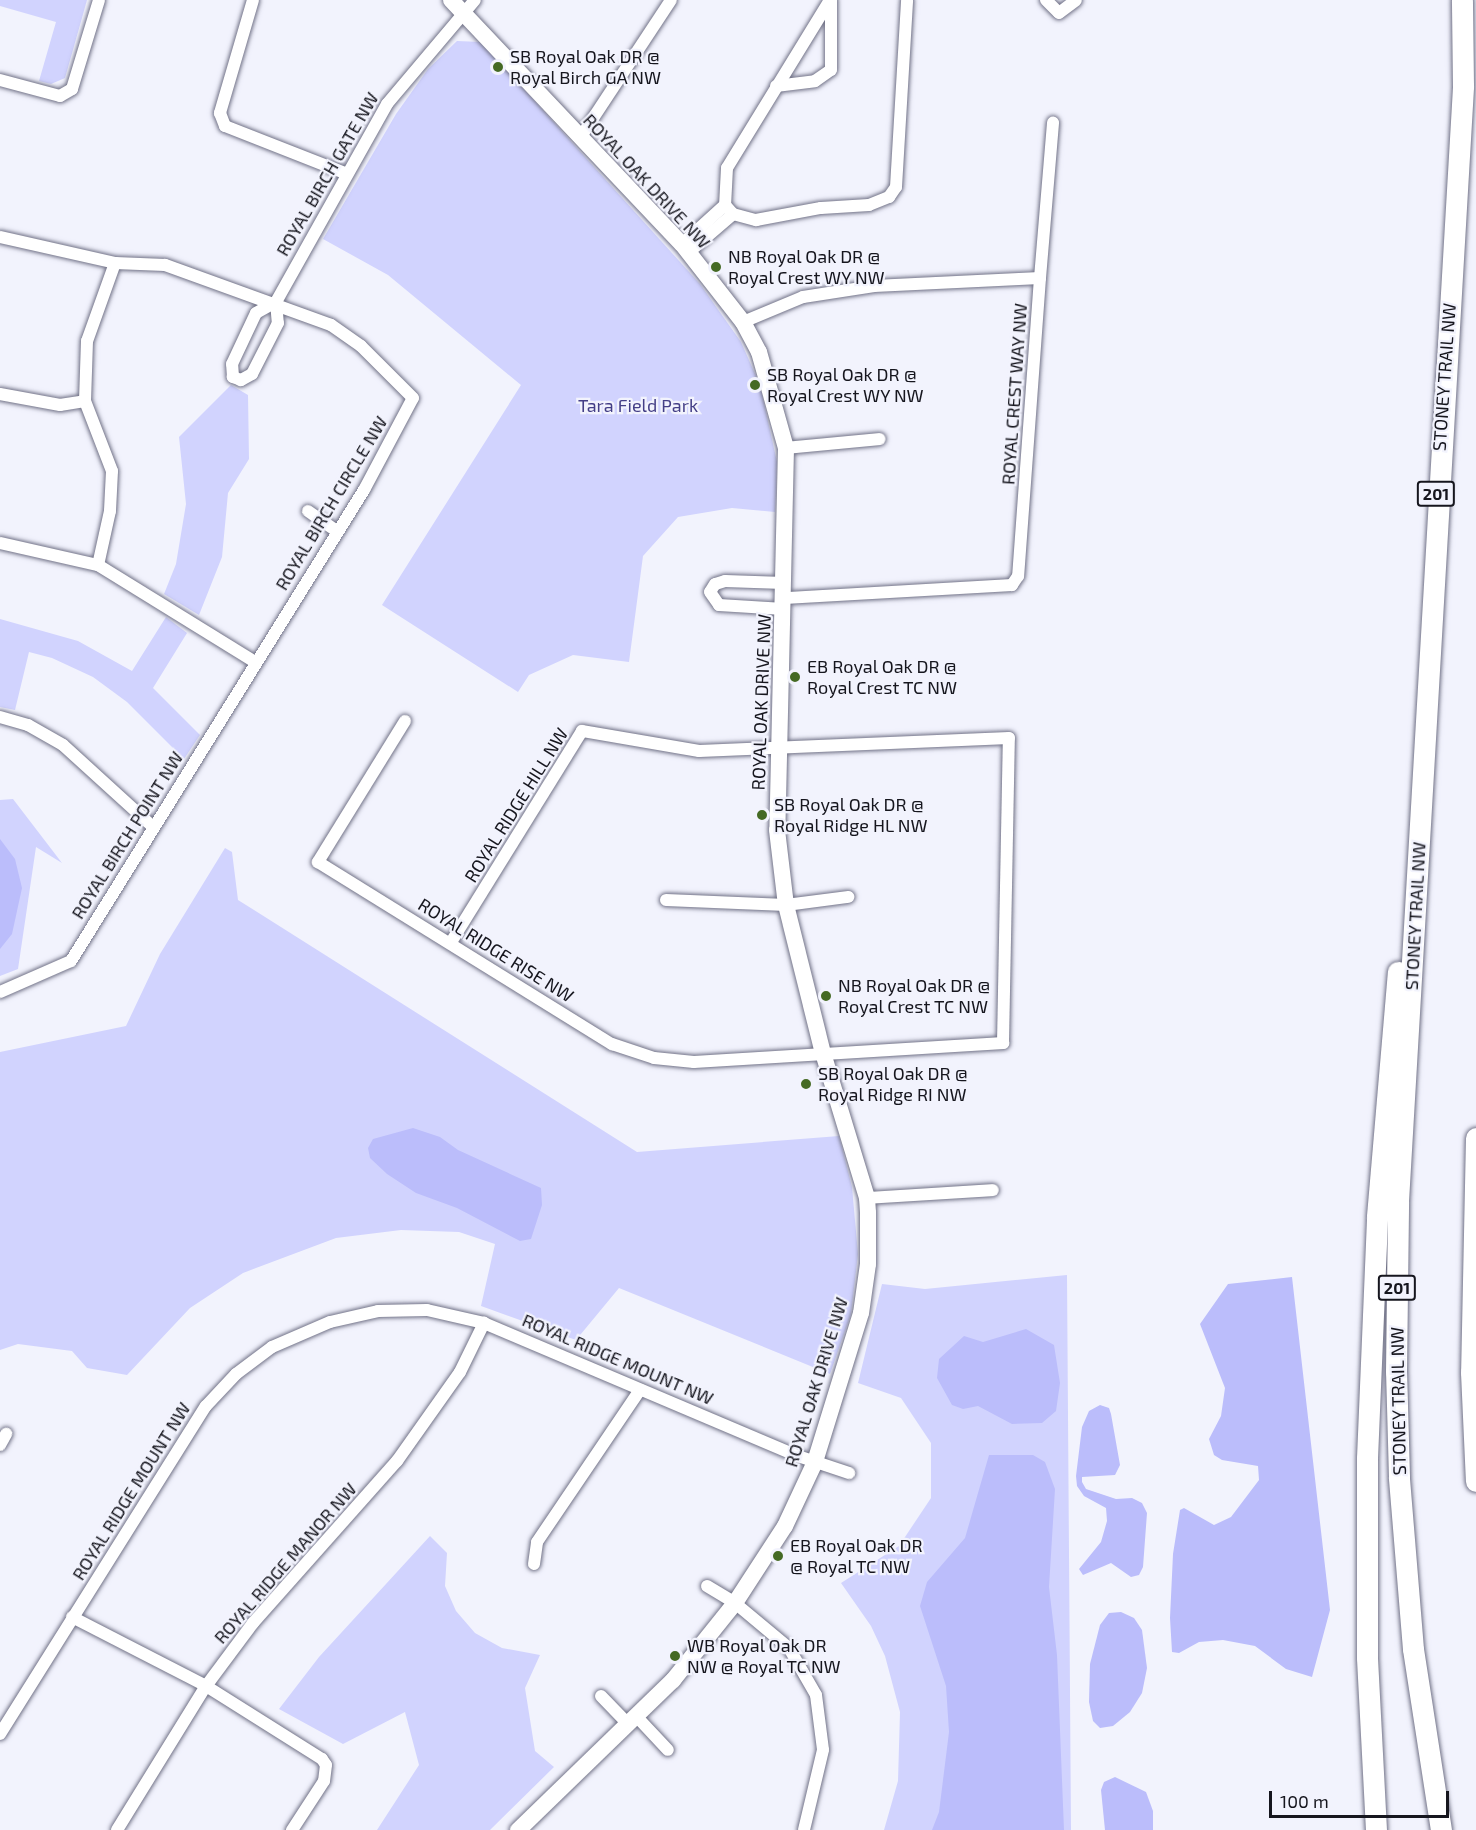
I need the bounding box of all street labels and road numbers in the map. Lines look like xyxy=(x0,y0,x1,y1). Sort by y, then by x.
street label: ROYAL BIRCH GATE NW xyxy=(271,88,383,260)
street label: ROYAL OAK DRIVE NW xyxy=(579,109,715,253)
street label: STONEY TRAIL NW xyxy=(1428,301,1460,453)
street label: ROYAL CREST WAY NW xyxy=(997,302,1031,486)
street label: ROYAL BIRCH CIRCLE NW xyxy=(270,412,392,594)
road number: 201 xyxy=(1416,481,1456,507)
street label: ROYAL OAK DRIVE NW xyxy=(747,613,775,791)
street label: ROYAL RIDGE HILL NW xyxy=(459,723,573,887)
street label: ROYAL BIRCH POINT NW xyxy=(66,747,188,923)
street label: STONEY TRAIL NW xyxy=(1400,841,1430,991)
street label: ROYAL RIDGE RISE NW xyxy=(414,893,578,1007)
road number: 201 xyxy=(1378,1275,1416,1301)
street label: ROYAL OAK DRIVE NW xyxy=(780,1294,852,1470)
street label: ROYAL RIDGE MOUNT NW xyxy=(519,1309,717,1409)
street label: STONEY TRAIL NW xyxy=(1386,1326,1410,1476)
street label: ROYAL RIDGE MOUNT NW xyxy=(67,1398,195,1584)
street label: ROYAL RIDGE MANOR NW xyxy=(209,1478,361,1648)

